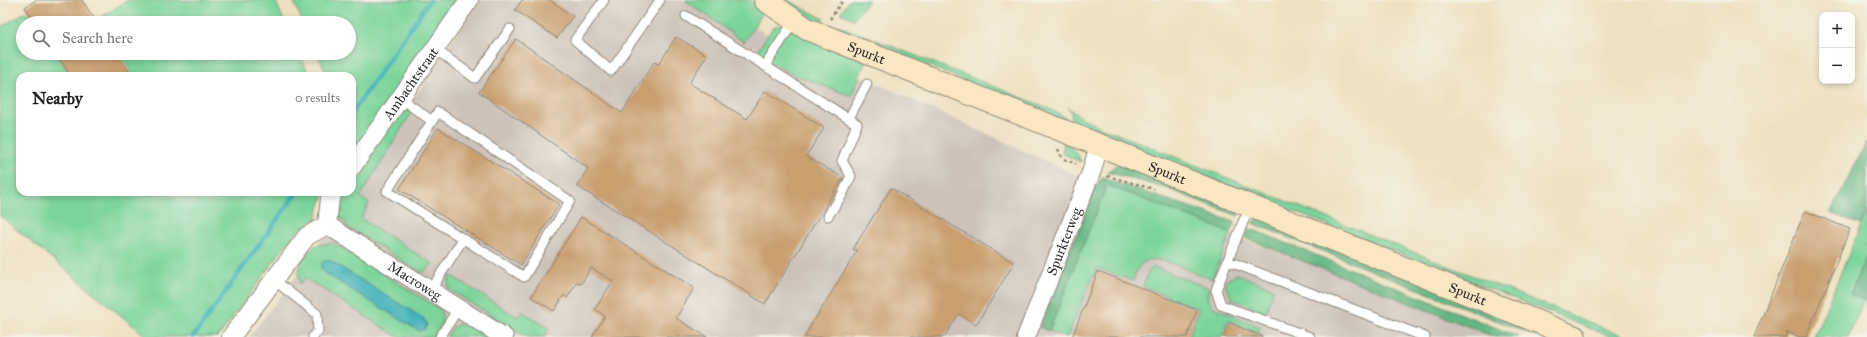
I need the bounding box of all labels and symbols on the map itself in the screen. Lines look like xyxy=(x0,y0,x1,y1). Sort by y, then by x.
street label: Spurkt xyxy=(845,37,888,68)
street label: Ambachtstraat xyxy=(379,44,442,124)
street label: Spurkt xyxy=(1146,157,1189,188)
street label: Spurkterweg xyxy=(1043,204,1085,278)
street label: Macroweg xyxy=(385,257,445,304)
street label: Spurkt xyxy=(1447,279,1489,309)

